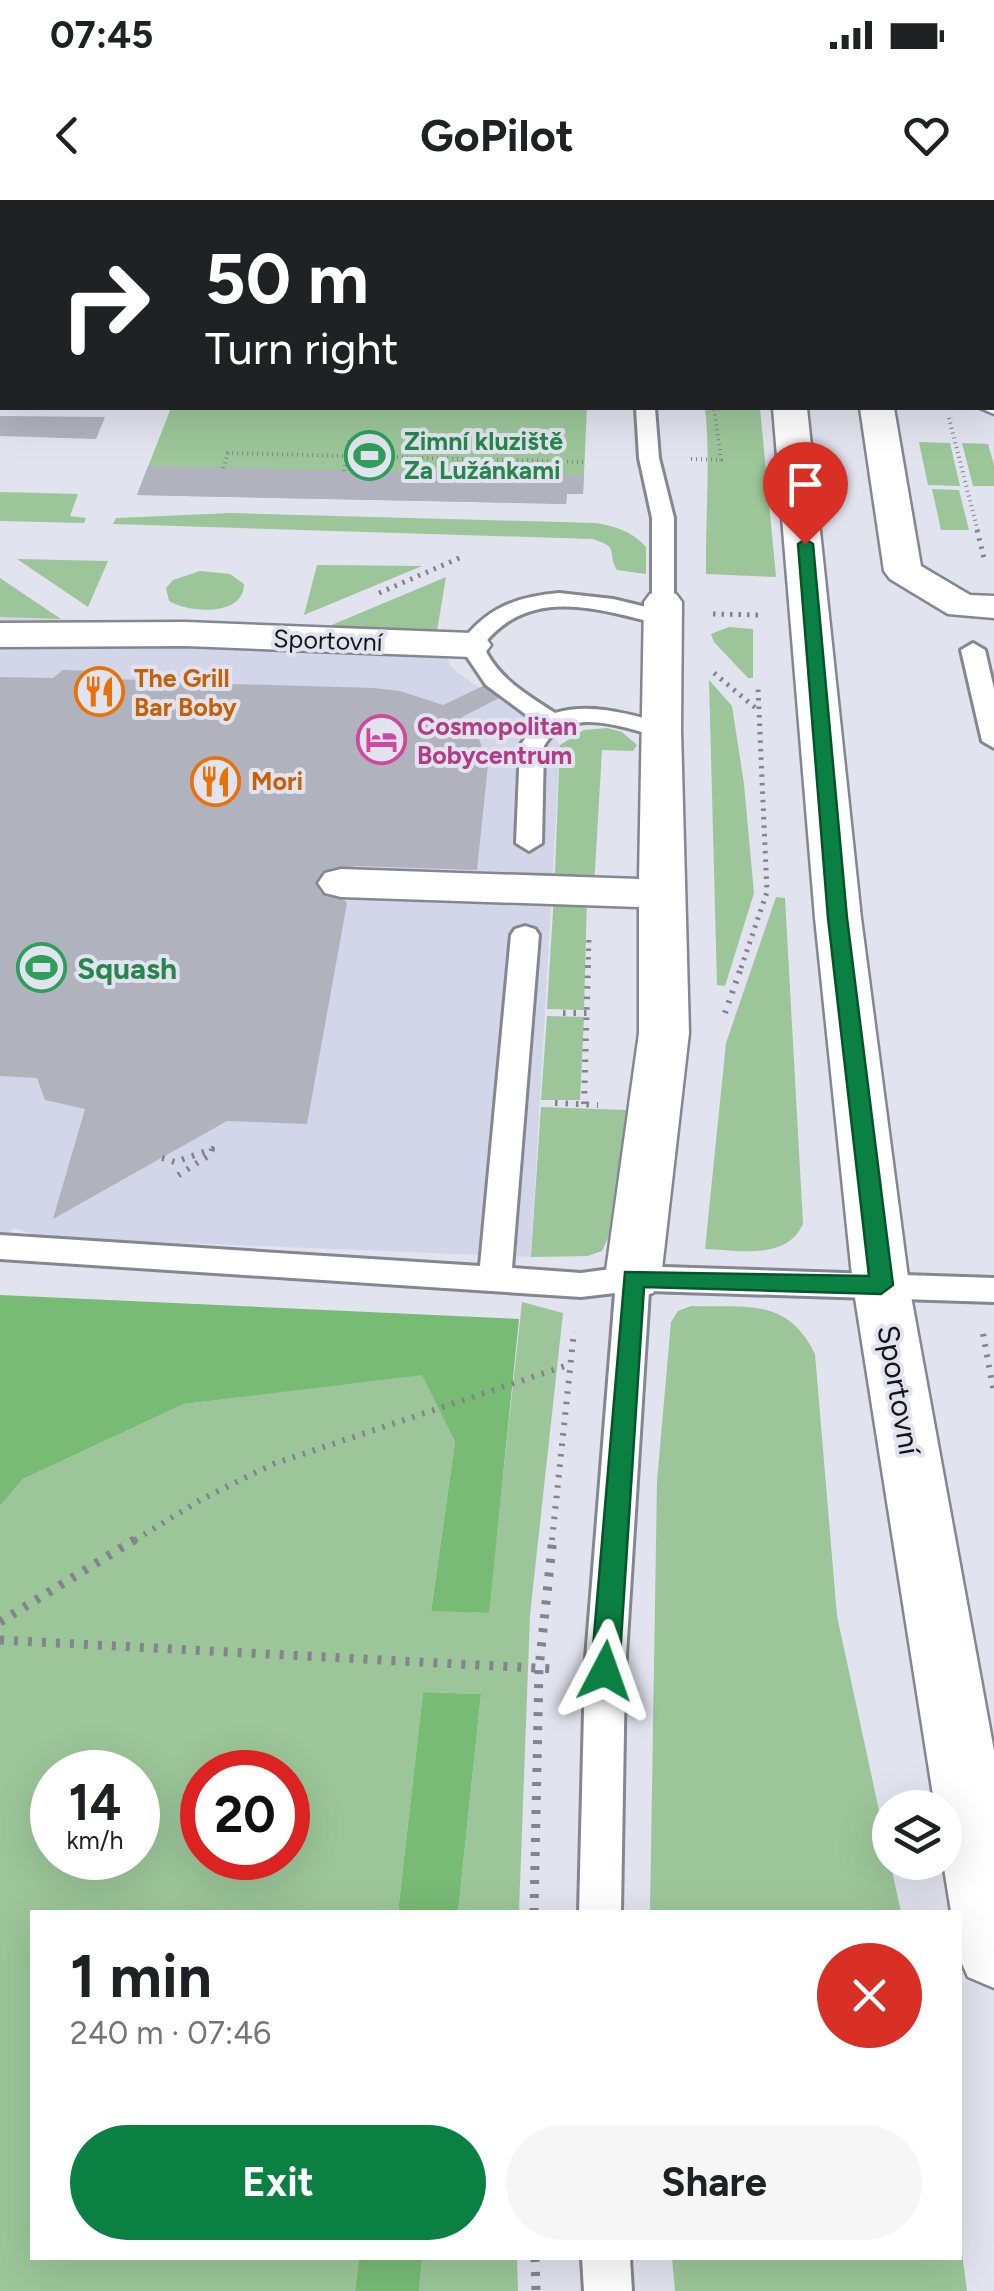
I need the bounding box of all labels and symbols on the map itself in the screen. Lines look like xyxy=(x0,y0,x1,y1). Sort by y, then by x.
place label: Zimní kluziště Za Lužánkami xyxy=(404,426,563,485)
sports icon: Zimní kluziště Za Lužánkami xyxy=(343,429,395,481)
pin xyxy=(763,442,848,545)
street label: Sportovní xyxy=(273,623,384,657)
place label: The Grill Bar Boby xyxy=(134,663,237,722)
restaurant icon: The Grill Bar Boby xyxy=(73,666,125,718)
place label: Cosmopolitan Bobycentrum xyxy=(417,711,577,770)
hotel icon: Cosmopolitan Bobycentrum xyxy=(356,714,408,766)
restaurant icon: Mori xyxy=(190,755,242,807)
place label: Mori xyxy=(251,766,303,796)
sports icon: Squash xyxy=(16,942,68,994)
place label: Squash xyxy=(77,950,177,987)
street label: Sportovní xyxy=(869,1322,929,1460)
position arrow xyxy=(553,1619,657,1723)
speed limit sign: 20 xyxy=(180,1750,310,1880)

